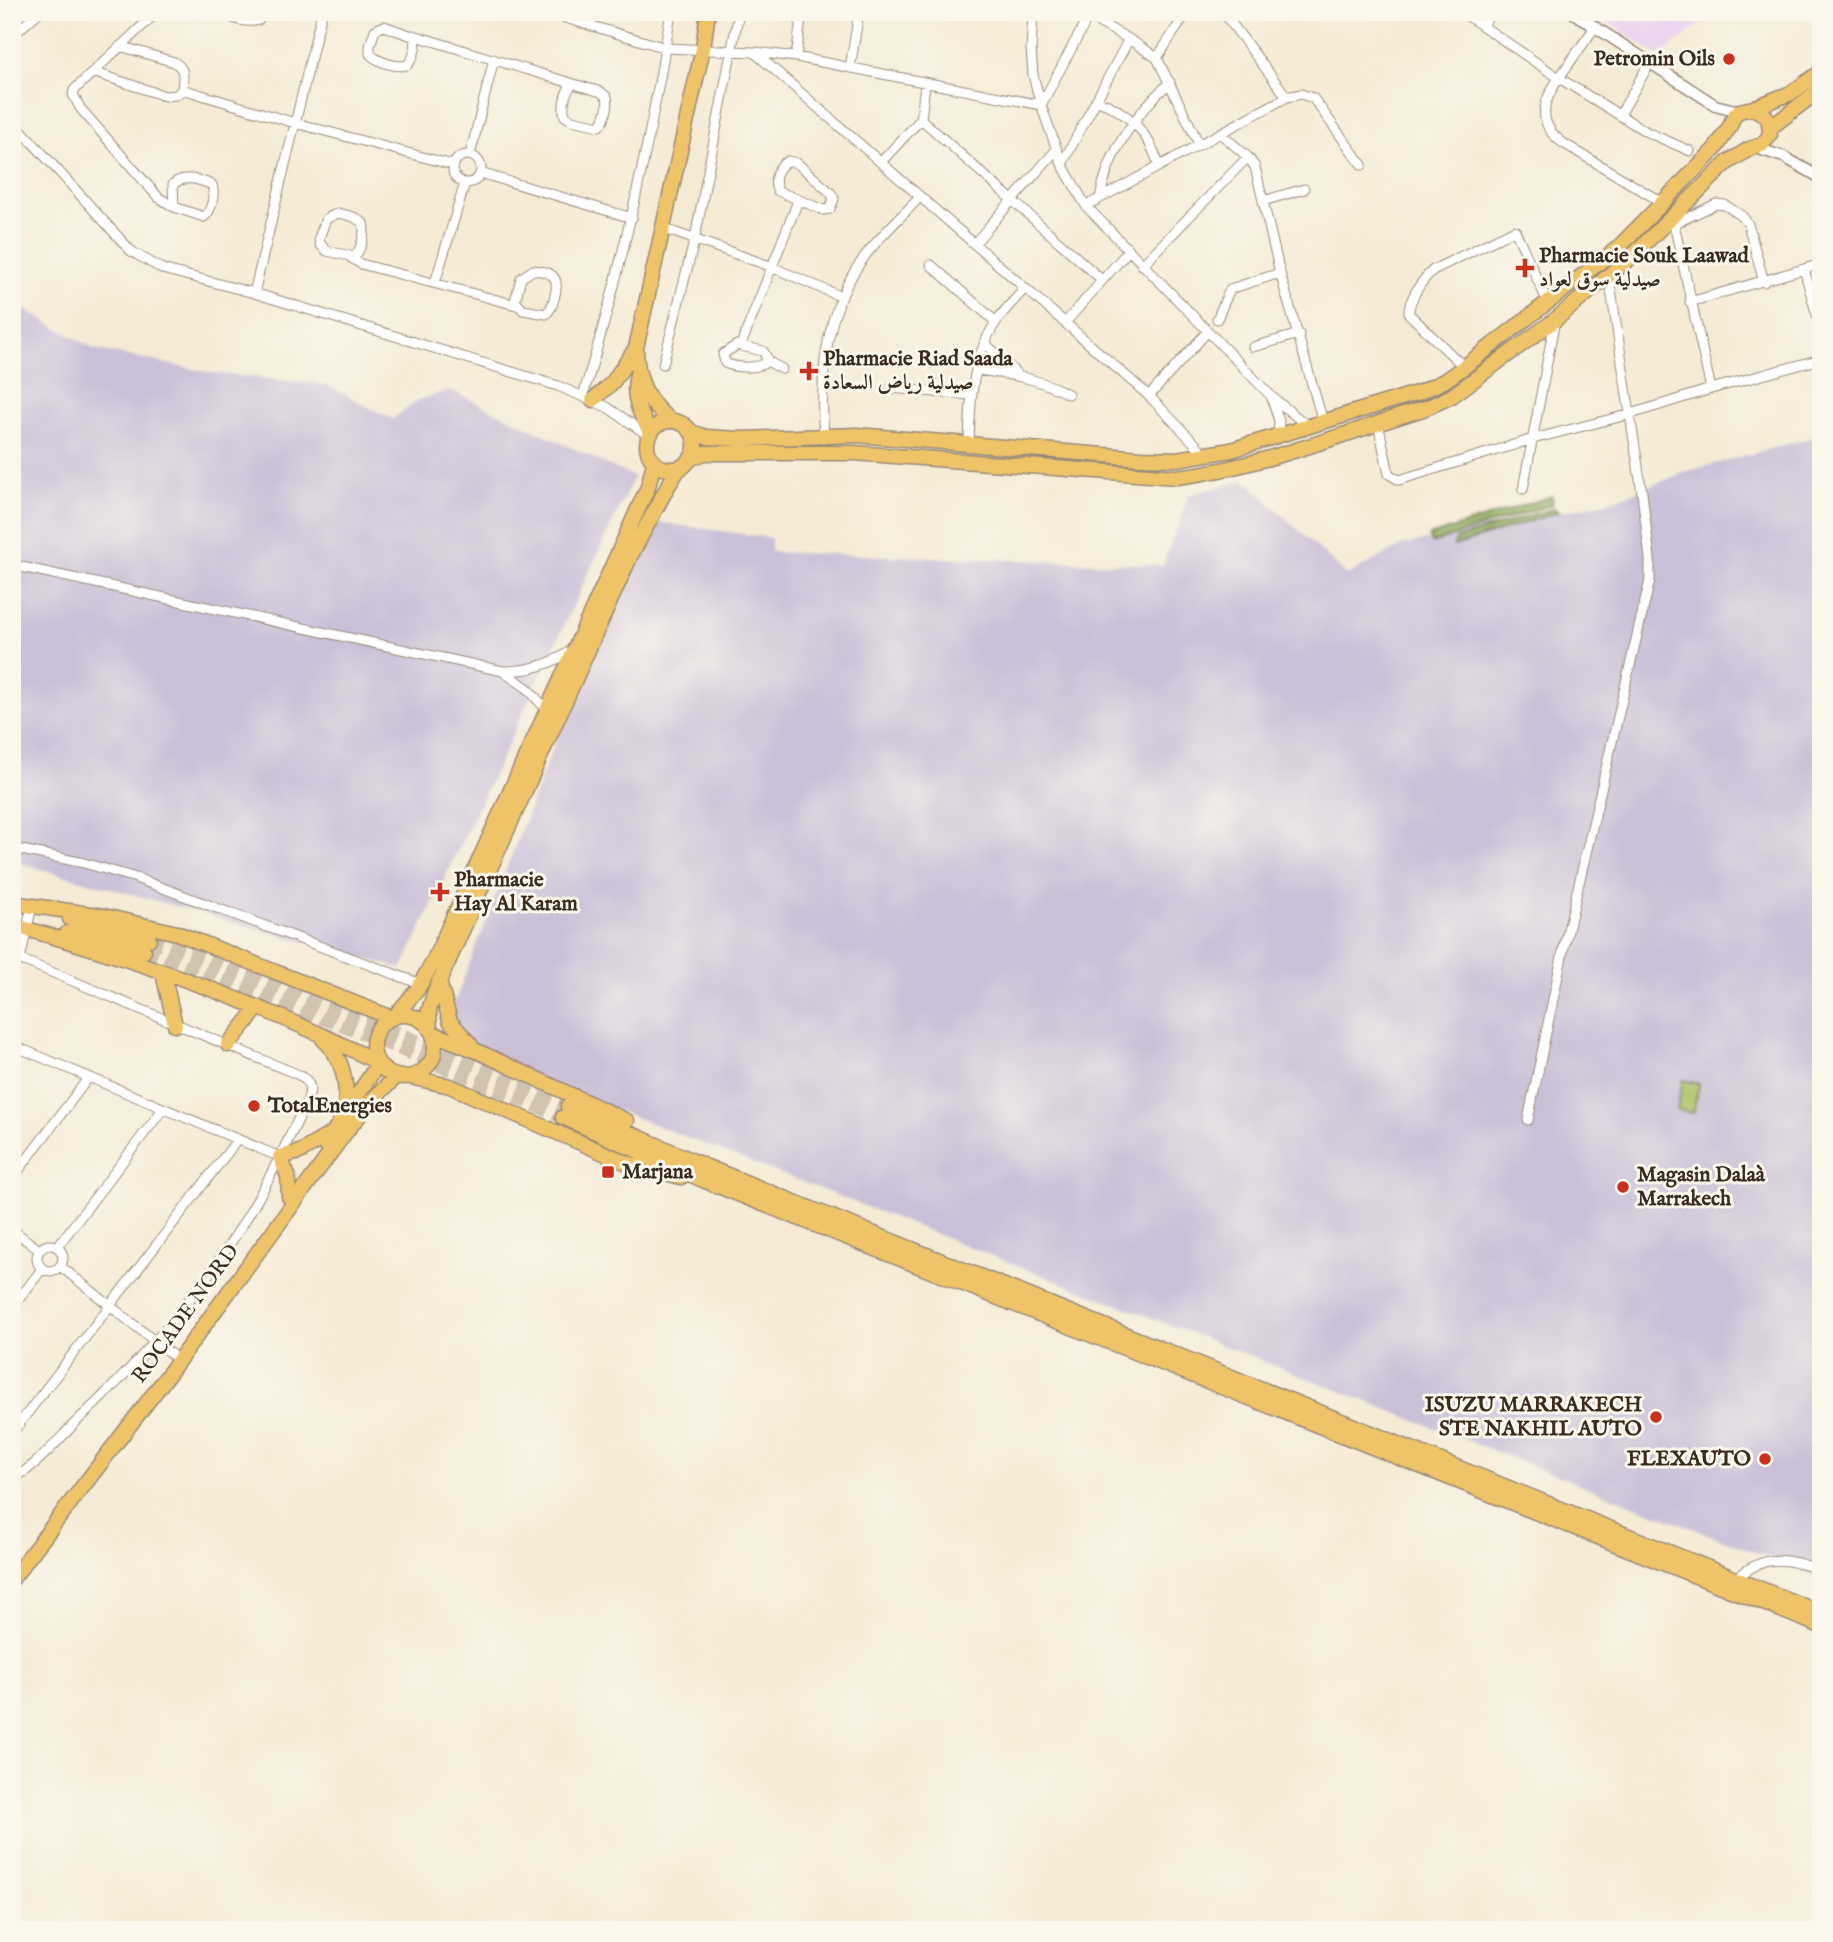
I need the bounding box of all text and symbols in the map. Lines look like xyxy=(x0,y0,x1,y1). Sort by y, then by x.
place label: Petromin Oils xyxy=(1593,46,1715,73)
marker: Petromin Oils xyxy=(1721,51,1737,67)
place label: Pharmacie Souk Laawad صيدلية سوق لعواد xyxy=(1539,243,1750,294)
marker: Pharmacie Souk Laawad صيدلية سوق لعواد xyxy=(1517,260,1533,276)
place label: Pharmacie Riad Saada صيدلية رياض السعادة xyxy=(823,346,1014,397)
marker: Pharmacie Riad Saada صيدلية رياض السعادة xyxy=(801,363,817,379)
place label: Pharmacie Hay Al Karam xyxy=(454,867,578,918)
marker: Pharmacie Hay Al Karam xyxy=(432,884,448,900)
place label: TotalEnergies xyxy=(267,1093,392,1120)
marker: TotalEnergies xyxy=(246,1098,262,1114)
place label: Marjana xyxy=(622,1159,694,1186)
place label: Magasin Dalaà Marrakech xyxy=(1637,1162,1766,1213)
marker: Marjana xyxy=(600,1164,616,1180)
marker: Magasin Dalaà Marrakech xyxy=(1615,1179,1631,1195)
street label: ROCADE NORD xyxy=(126,1239,246,1389)
place label: ISUZU MARRAKECH STE NAKHIL AUTO xyxy=(1425,1392,1642,1443)
marker: ISUZU MARRAKECH STE NAKHIL AUTO xyxy=(1648,1409,1664,1425)
place label: FLEXAUTO xyxy=(1627,1446,1751,1473)
marker: FLEXAUTO xyxy=(1757,1451,1773,1467)

